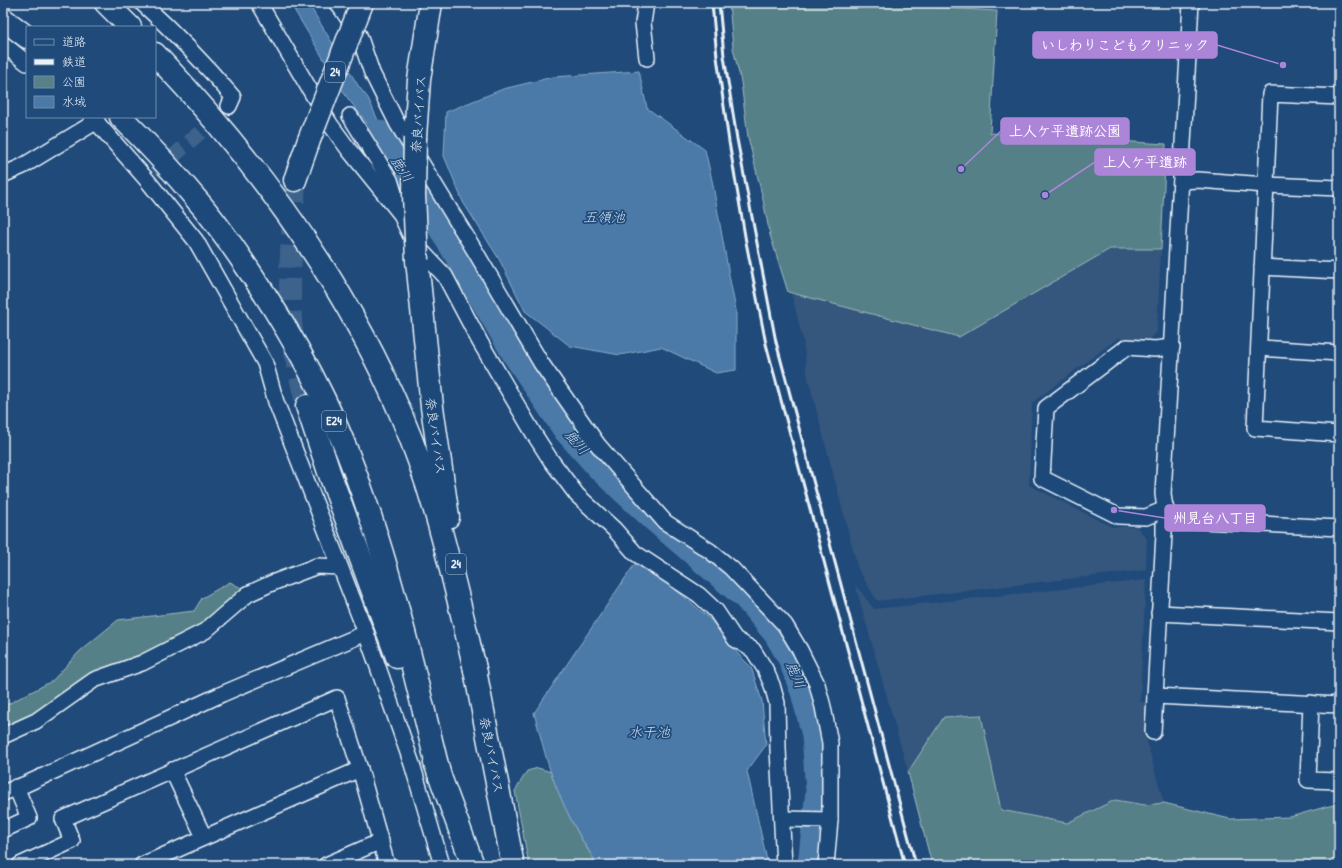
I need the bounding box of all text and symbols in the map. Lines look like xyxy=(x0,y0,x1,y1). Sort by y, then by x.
legend xyxy=(26,26,156,118)
callout: いしわりこどもクリニック xyxy=(1033,32,1217,58)
text: 道路 xyxy=(62,33,86,50)
text: いしわりこどもクリニック xyxy=(1041,35,1209,54)
text: 鉄道 xyxy=(62,53,86,70)
road number: 24 xyxy=(325,62,345,82)
text: 公園 xyxy=(62,73,86,90)
street label: 奈良バイパス xyxy=(406,75,430,153)
text: 水域 xyxy=(62,93,86,110)
callout: 上人ケ平遺跡公園 xyxy=(1001,118,1129,144)
text: 上人ケ平遺跡公園 xyxy=(1009,121,1121,140)
callout: 上人ケ平遺跡 xyxy=(1095,149,1195,175)
water label: 鹿川 xyxy=(387,152,418,186)
text: 上人ケ平遺跡 xyxy=(1103,152,1187,171)
water label: 五領池 xyxy=(583,207,626,226)
street label: 奈良バイパス xyxy=(422,396,450,476)
road number: E24 xyxy=(322,411,346,431)
water label: 鹿川 xyxy=(561,425,594,458)
callout: 州見台八丁目 xyxy=(1165,505,1265,531)
text: 州見台八丁目 xyxy=(1173,508,1257,527)
road number: 24 xyxy=(446,554,466,574)
water label: 鹿川 xyxy=(782,658,811,691)
street label: 奈良バイパス xyxy=(476,715,508,795)
water label: 水干池 xyxy=(628,722,671,741)

